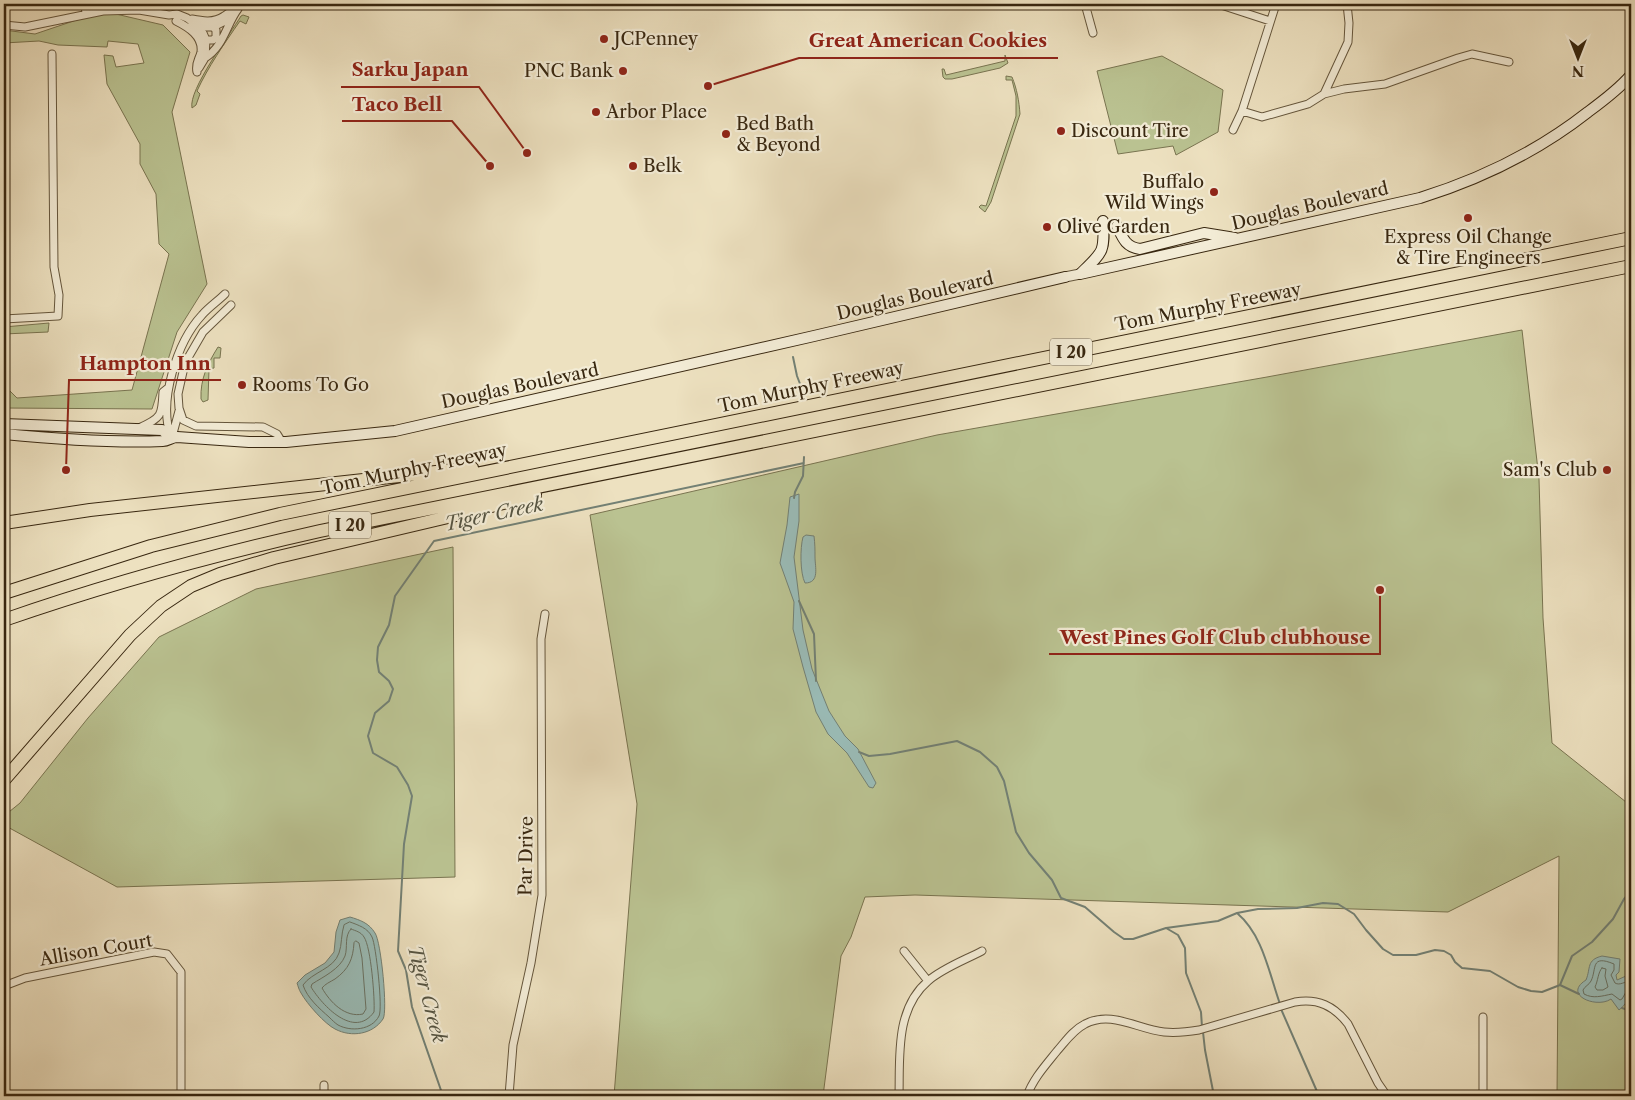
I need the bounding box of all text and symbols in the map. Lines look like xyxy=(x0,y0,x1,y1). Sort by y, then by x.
callout: Great American Cookies xyxy=(799,24,1058,58)
place label: JCPenney xyxy=(611,28,699,50)
text: Great American Cookies xyxy=(809,29,1047,52)
north arrow xyxy=(1552,32,1602,82)
marker: JCPenney xyxy=(598,33,610,45)
callout: Sarku Japan xyxy=(341,53,479,87)
text: Sarku Japan xyxy=(351,58,469,81)
place label: PNC Bank xyxy=(524,60,615,82)
text: N xyxy=(1572,62,1584,80)
marker: PNC Bank xyxy=(617,65,629,77)
callout: Taco Bell xyxy=(342,87,452,121)
text: Taco Bell xyxy=(352,93,442,116)
place label: Arbor Place xyxy=(605,101,707,123)
marker: Arbor Place xyxy=(590,106,602,118)
place label: Bed Bath & Beyond xyxy=(736,113,820,156)
place label: Discount Tire xyxy=(1071,120,1189,142)
marker: Discount Tire xyxy=(1055,125,1067,137)
marker: Bed Bath & Beyond xyxy=(720,128,732,140)
place label: Belk xyxy=(643,155,683,177)
marker: Belk xyxy=(627,160,639,172)
place label: Buffalo Wild Wings xyxy=(1104,171,1204,214)
street label: Douglas Boulevard xyxy=(1229,177,1391,235)
marker: Buffalo Wild Wings xyxy=(1208,186,1220,198)
marker: Express Oil Change & Tire Engineers xyxy=(1462,212,1474,224)
place label: Olive Garden xyxy=(1057,216,1170,238)
marker: Olive Garden xyxy=(1041,221,1053,233)
place label: Express Oil Change & Tire Engineers xyxy=(1384,226,1552,269)
street label: Douglas Boulevard xyxy=(834,267,996,325)
street label: Tom Murphy Freeway xyxy=(1113,278,1304,336)
road number: I 20 xyxy=(1050,338,1092,366)
callout: Hampton Inn xyxy=(69,346,221,380)
text: Hampton Inn xyxy=(79,352,211,375)
street label: Tom Murphy Freeway xyxy=(716,356,907,417)
street label: Douglas Boulevard xyxy=(439,359,601,413)
place label: Rooms To Go xyxy=(252,374,369,396)
marker: Rooms To Go xyxy=(236,379,248,391)
street label: Tom Murphy Freeway xyxy=(319,438,510,499)
place label: Sam's Club xyxy=(1503,459,1597,481)
marker: Sam's Club xyxy=(1601,464,1613,476)
water label: Tiger Creek xyxy=(443,492,546,536)
road number: I 20 xyxy=(329,512,371,538)
callout: West Pines Golf Club clubhouse xyxy=(1049,620,1380,654)
text: West Pines Golf Club clubhouse xyxy=(1059,626,1370,649)
street label: Par Drive xyxy=(514,816,538,896)
street label: Allison Court xyxy=(37,929,155,971)
water label: Tiger Creek xyxy=(403,943,451,1046)

